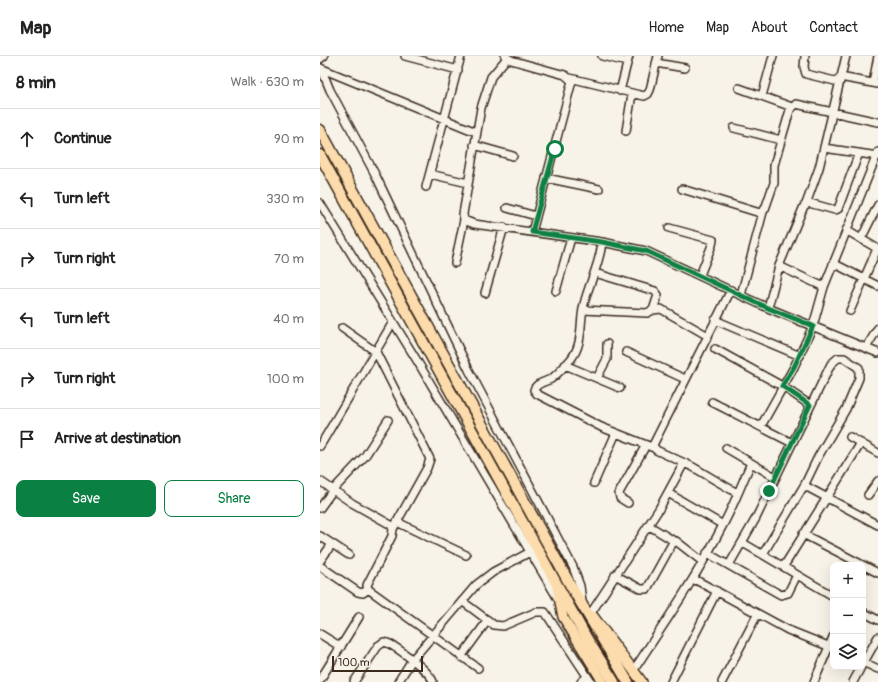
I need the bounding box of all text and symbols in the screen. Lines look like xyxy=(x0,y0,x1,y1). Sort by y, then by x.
text: Map xyxy=(20,16,51,40)
text: Home xyxy=(649,19,684,36)
text: Map xyxy=(706,19,729,36)
text: About xyxy=(751,19,787,36)
text: Contact xyxy=(809,19,858,36)
text: 8 min xyxy=(16,72,56,93)
text: Walk · 630 m xyxy=(230,74,304,90)
icon: ahead xyxy=(16,128,38,150)
text: Continue xyxy=(54,129,112,148)
text: 90 m xyxy=(274,131,304,147)
route start xyxy=(546,140,564,158)
icon: left xyxy=(16,188,38,210)
text: Turn left xyxy=(54,189,110,208)
text: 330 m xyxy=(266,191,304,207)
icon: right xyxy=(16,248,38,270)
text: Turn right xyxy=(54,249,115,268)
text: 70 m xyxy=(274,251,304,267)
icon: left xyxy=(16,308,38,330)
text: Turn left xyxy=(54,309,110,328)
text: 40 m xyxy=(273,311,304,327)
icon: right xyxy=(16,368,38,390)
text: Turn right xyxy=(54,369,115,388)
text: 100 m xyxy=(267,371,304,387)
icon: arrive xyxy=(16,428,38,450)
text: Arrive at destination xyxy=(54,429,181,448)
button: Save xyxy=(16,480,156,517)
button: Share xyxy=(164,480,304,517)
route end xyxy=(760,482,778,500)
map controls xyxy=(830,562,866,670)
button: + xyxy=(830,562,866,598)
button: − xyxy=(830,598,866,634)
button: layers xyxy=(830,634,866,670)
scale bar xyxy=(332,654,423,673)
text: 100 m xyxy=(338,656,369,669)

